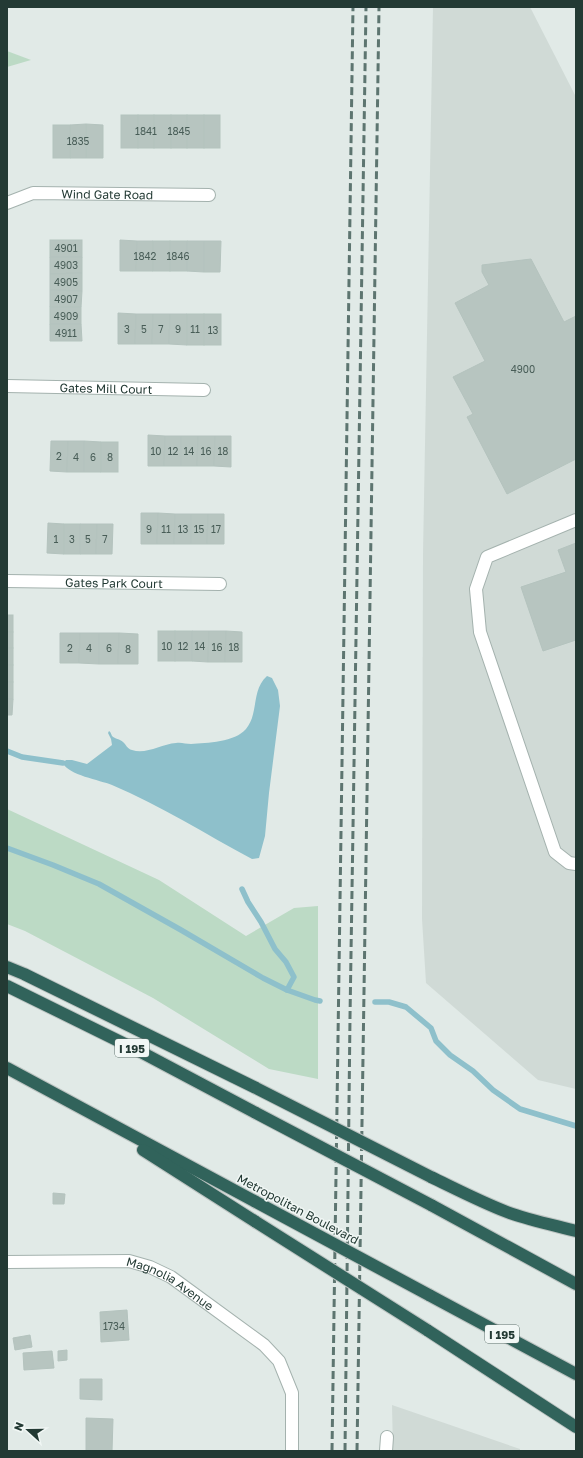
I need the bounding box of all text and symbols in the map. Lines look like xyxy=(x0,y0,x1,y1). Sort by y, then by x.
house number: 1841 xyxy=(135,125,157,137)
house number: 1845 xyxy=(168,125,191,137)
house number: 1835 xyxy=(67,135,89,147)
street label: Wind Gate Road xyxy=(61,186,153,202)
house number: 4901 xyxy=(54,242,78,254)
house number: 1842 xyxy=(134,250,157,262)
house number: 1846 xyxy=(166,250,190,262)
house number: 4903 xyxy=(54,259,78,271)
house number: 4905 xyxy=(54,276,78,288)
house number: 4907 xyxy=(54,293,78,305)
house number: 4909 xyxy=(54,310,78,322)
house number: 3 xyxy=(124,323,130,335)
house number: 5 xyxy=(141,323,147,335)
house number: 7 xyxy=(158,323,164,335)
house number: 9 xyxy=(175,323,181,335)
house number: 11 xyxy=(190,323,200,335)
house number: 13 xyxy=(208,324,218,336)
house number: 4911 xyxy=(55,327,77,339)
house number: 4900 xyxy=(511,363,535,375)
street label: Gates Mill Court xyxy=(59,380,153,396)
house number: 10 xyxy=(150,445,162,457)
house number: 12 xyxy=(168,445,179,457)
house number: 14 xyxy=(184,445,194,457)
house number: 16 xyxy=(201,445,211,457)
house number: 18 xyxy=(218,445,228,457)
house number: 2 xyxy=(56,450,62,462)
house number: 4 xyxy=(73,451,79,463)
house number: 6 xyxy=(90,451,96,463)
house number: 8 xyxy=(107,451,113,463)
house number: 9 xyxy=(146,523,152,535)
house number: 11 xyxy=(161,523,171,535)
house number: 13 xyxy=(178,523,188,535)
house number: 15 xyxy=(194,523,205,535)
house number: 17 xyxy=(211,523,221,535)
house number: 1 xyxy=(54,533,59,545)
house number: 3 xyxy=(69,533,75,545)
house number: 5 xyxy=(85,533,91,545)
house number: 7 xyxy=(102,533,108,545)
street label: Gates Park Court xyxy=(65,574,163,591)
house number: 10 xyxy=(161,640,173,652)
house number: 12 xyxy=(178,640,189,652)
house number: 14 xyxy=(195,640,205,652)
house number: 16 xyxy=(212,641,222,653)
house number: 18 xyxy=(229,641,239,653)
house number: 2 xyxy=(67,642,73,654)
house number: 4 xyxy=(86,642,92,654)
house number: 6 xyxy=(106,642,112,654)
house number: 8 xyxy=(125,643,131,655)
road number: I 195 xyxy=(115,1039,149,1057)
street label: Metropolitan Boulevard xyxy=(235,1171,361,1247)
street label: Magnolia Avenue xyxy=(125,1253,217,1313)
house number: 1734 xyxy=(103,1320,125,1332)
road number: I 195 xyxy=(485,1325,519,1343)
north arrow xyxy=(8,1410,48,1450)
text: N xyxy=(11,1420,26,1432)

